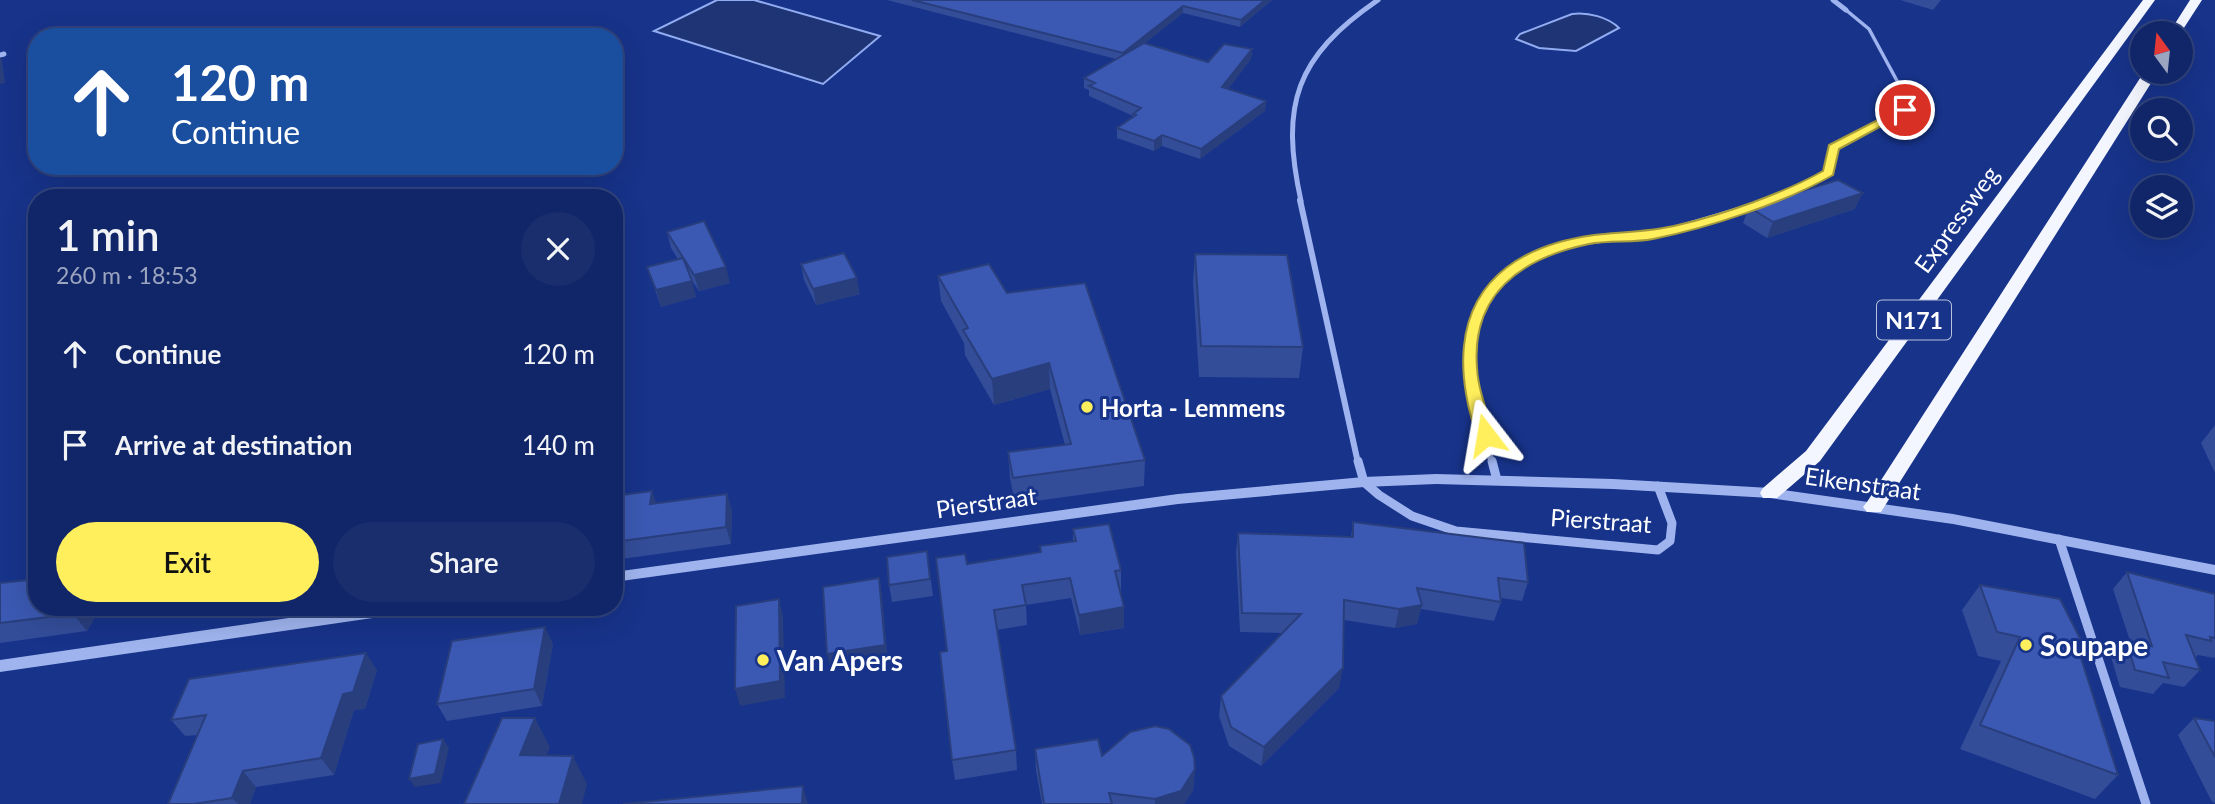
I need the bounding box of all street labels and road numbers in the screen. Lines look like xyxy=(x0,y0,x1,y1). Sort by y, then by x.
street label: Expressweg xyxy=(1908,160,2004,278)
road number: N171 xyxy=(1877,300,1951,340)
street label: Eikenstraat xyxy=(1803,461,1923,506)
street label: Pierstraat xyxy=(934,481,1039,523)
street label: Pierstraat xyxy=(1549,502,1653,538)

